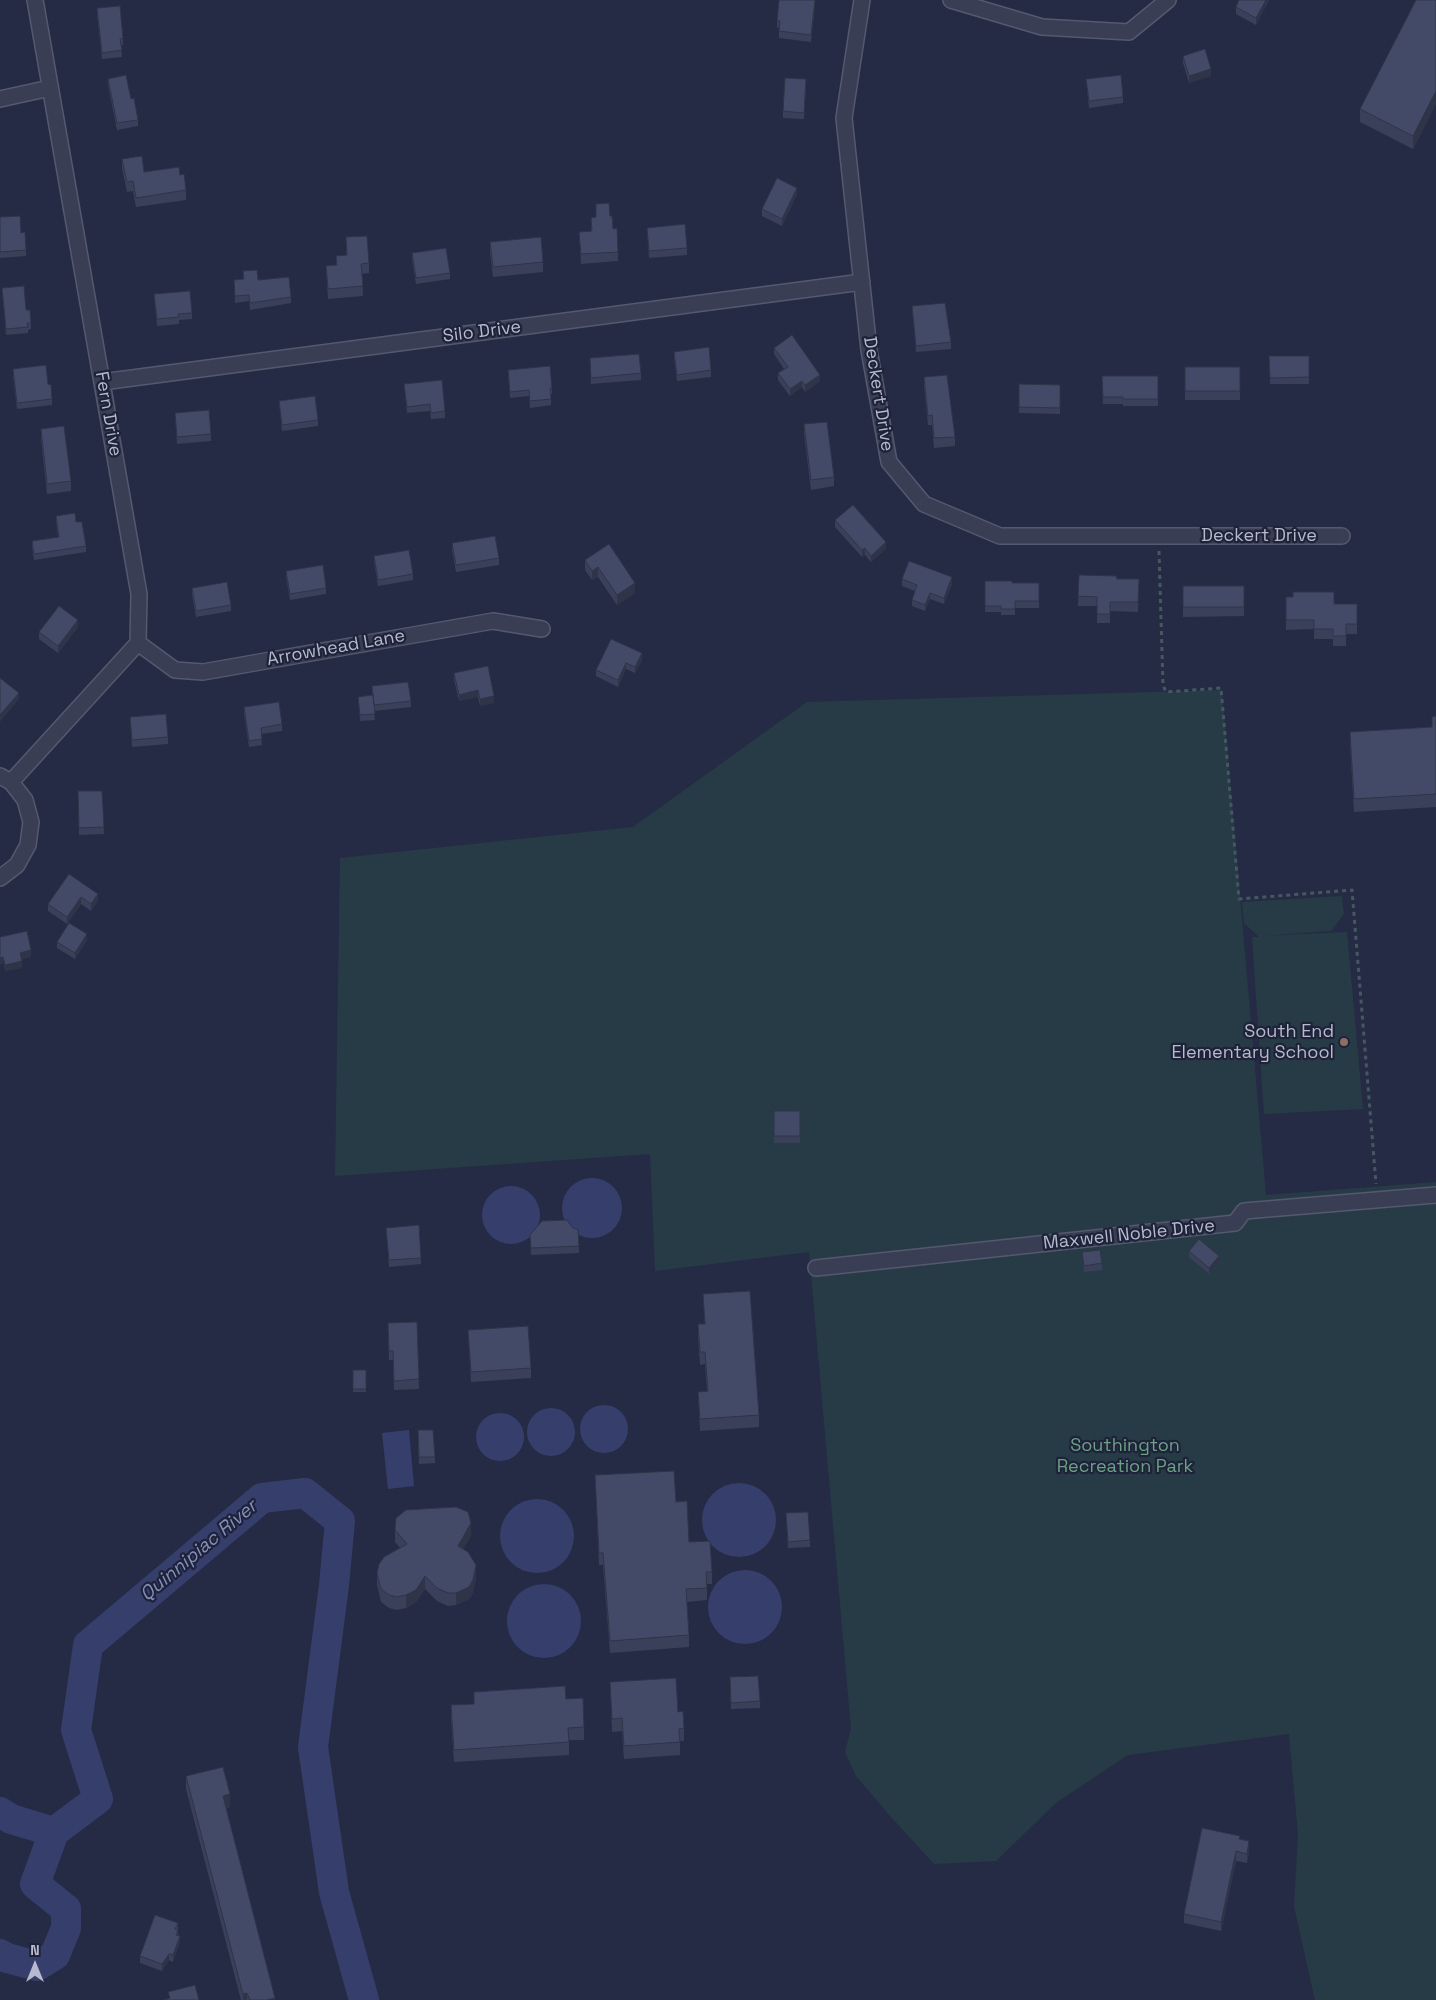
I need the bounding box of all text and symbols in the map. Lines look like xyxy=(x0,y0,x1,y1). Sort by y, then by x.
street label: Silo Drive xyxy=(442,316,522,348)
street label: Deckert Drive xyxy=(858,335,898,453)
street label: Fern Drive xyxy=(90,370,126,458)
street label: Deckert Drive xyxy=(1201,525,1317,547)
street label: Arrowhead Lane xyxy=(265,625,407,671)
place label: South End Elementary School xyxy=(1171,1021,1334,1064)
marker: South End Elementary School xyxy=(1338,1036,1350,1048)
street label: Maxwell Noble Drive xyxy=(1042,1215,1216,1255)
park label: Southington Recreation Park xyxy=(1057,1435,1193,1478)
water label: Quinnipiac River xyxy=(136,1495,262,1607)
north arrow xyxy=(10,1940,60,1990)
text: N xyxy=(30,1941,40,1959)

